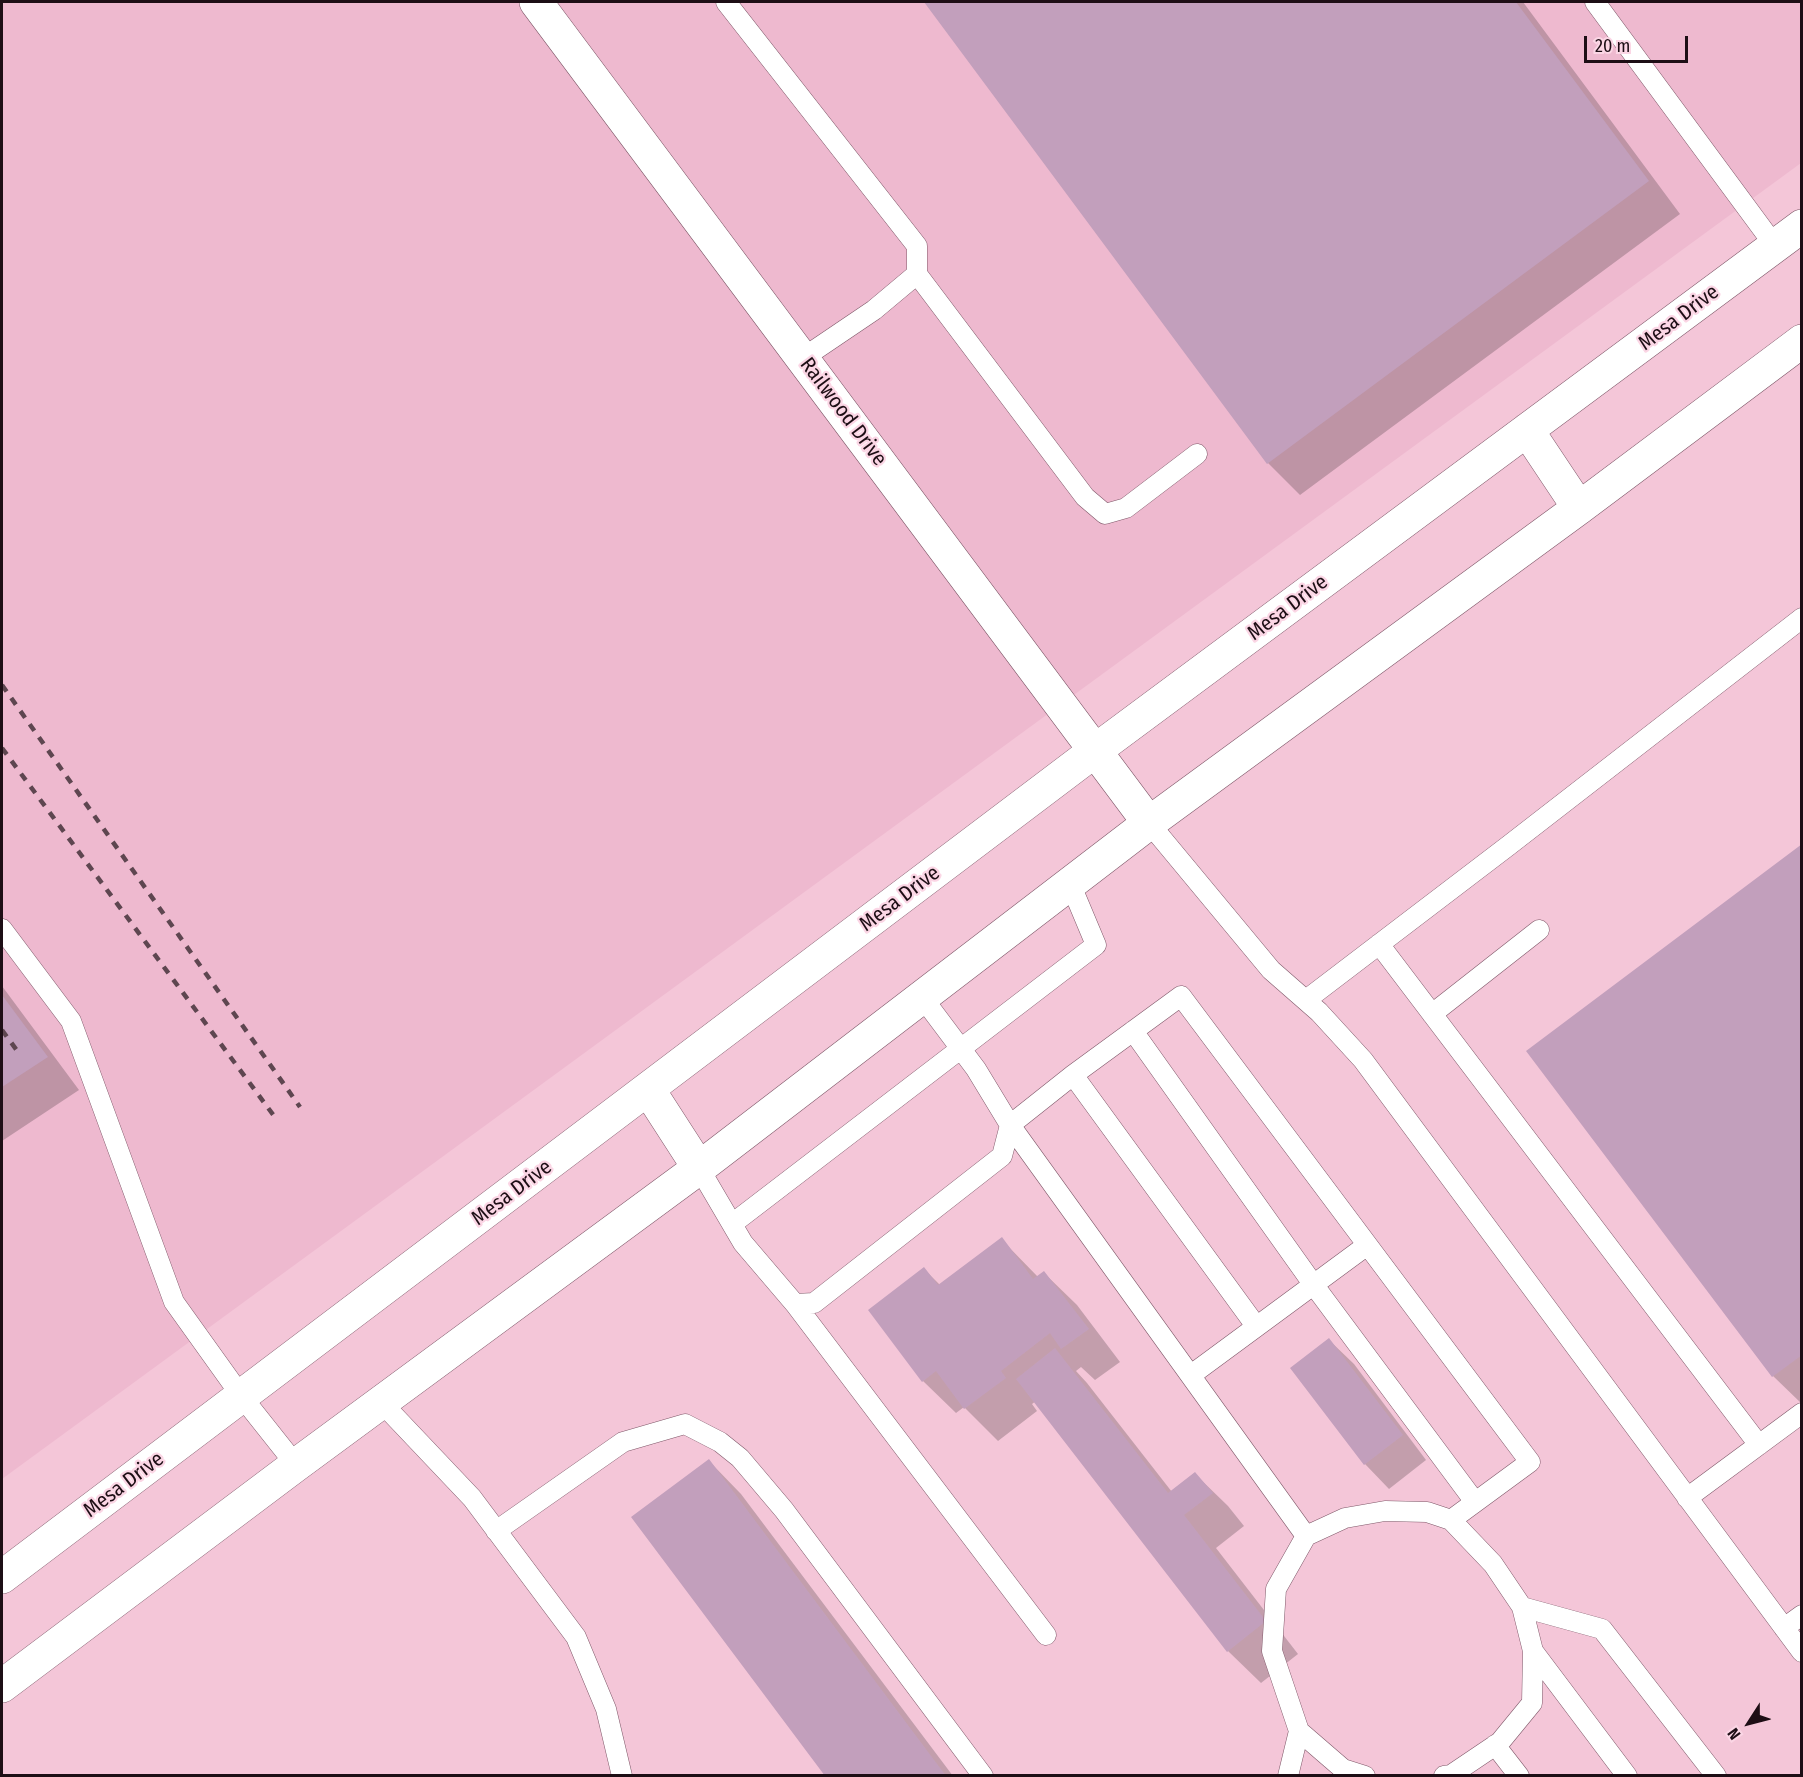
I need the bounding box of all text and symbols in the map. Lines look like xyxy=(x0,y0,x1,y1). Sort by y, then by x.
scale bar xyxy=(1587,24,1690,62)
text: 20 m xyxy=(1595,35,1630,57)
street label: Mesa Drive xyxy=(1634,280,1724,356)
street label: Railwood Drive xyxy=(794,353,892,471)
street label: Mesa Drive xyxy=(1243,570,1333,646)
street label: Mesa Drive xyxy=(855,861,945,937)
street label: Mesa Drive xyxy=(467,1155,557,1231)
street label: Mesa Drive xyxy=(79,1447,169,1523)
north arrow xyxy=(1719,1693,1779,1753)
text: N xyxy=(1724,1724,1745,1743)

